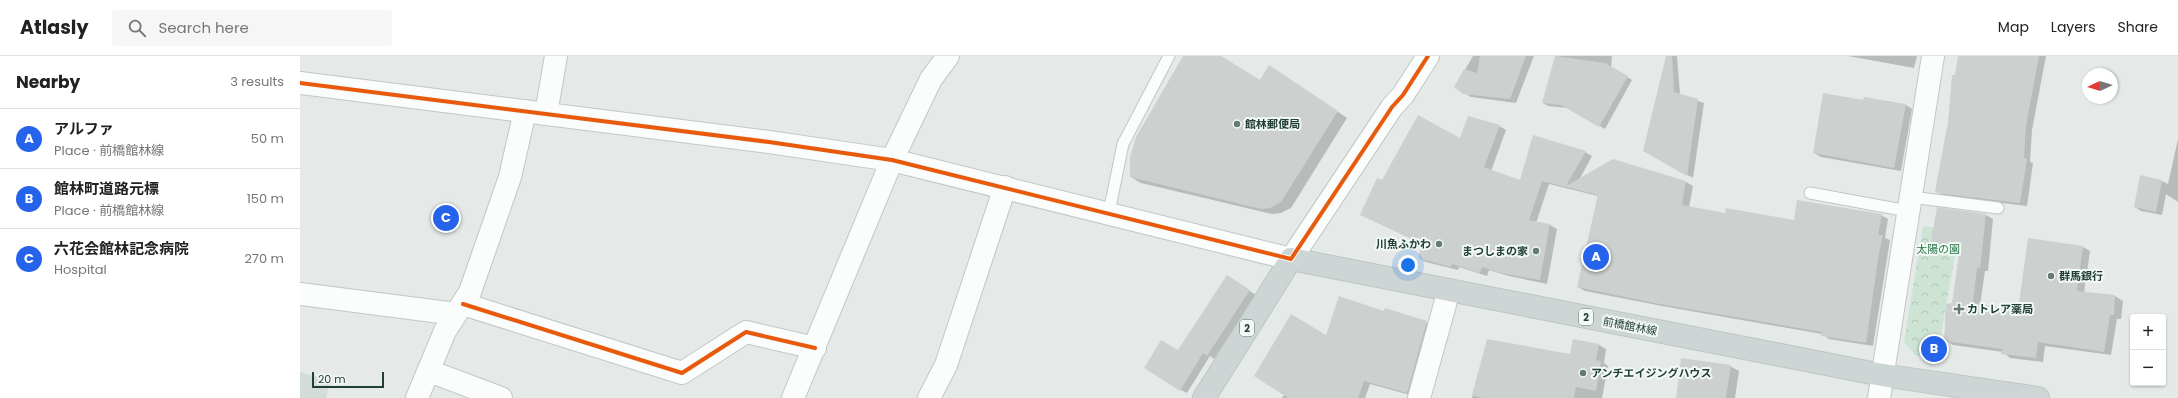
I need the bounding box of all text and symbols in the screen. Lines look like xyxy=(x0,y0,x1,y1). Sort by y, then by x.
search box xyxy=(112,10,392,46)
text: Atlasly xyxy=(20,14,88,41)
icon: search xyxy=(126,17,148,39)
text: Search here xyxy=(158,17,249,38)
text: Map xyxy=(1998,17,2029,37)
text: Layers xyxy=(2051,17,2095,37)
text: Share xyxy=(2117,17,2158,37)
north arrow xyxy=(2082,68,2118,104)
text: Nearby xyxy=(16,70,80,94)
text: 3 results xyxy=(230,72,284,91)
place label: 館林郵便局 xyxy=(1244,116,1300,132)
text: アルファ xyxy=(54,118,114,139)
marker: 館林郵便局 xyxy=(1232,119,1242,129)
text: A xyxy=(24,129,34,148)
text: 50 m xyxy=(251,129,284,148)
text: Place · 前橋館林線 xyxy=(54,141,164,160)
text: 館林町道路元標 xyxy=(54,178,159,199)
text: B xyxy=(25,189,33,208)
text: 150 m xyxy=(247,189,284,208)
text: Place · 前橋館林線 xyxy=(54,201,164,220)
pin: C xyxy=(433,203,459,233)
place label: 川魚ふかわ xyxy=(1376,236,1431,252)
text: 六花会館林記念病院 xyxy=(54,238,189,259)
marker: 川魚ふかわ xyxy=(1434,239,1444,249)
park label: 太陽の園 xyxy=(1916,241,1960,257)
pin: A xyxy=(1583,242,1609,272)
place label: まつしまの家 xyxy=(1462,243,1528,259)
marker: まつしまの家 xyxy=(1531,246,1541,256)
text: C xyxy=(24,249,34,268)
text: 270 m xyxy=(244,249,284,268)
your location xyxy=(1398,255,1418,275)
text: Hospital xyxy=(54,260,107,279)
place label: 群馬銀行 xyxy=(2059,268,2103,284)
marker: 群馬銀行 xyxy=(2046,271,2056,281)
place label: カトレア薬局 xyxy=(1967,301,2033,317)
marker: カトレア薬局 xyxy=(1954,304,1964,314)
road number: 2 xyxy=(1579,309,1593,325)
street label: 前橋館林線 xyxy=(1601,313,1659,339)
map controls xyxy=(2130,314,2166,386)
button: + xyxy=(2130,314,2166,350)
road number: 2 xyxy=(1240,320,1254,336)
pin: B xyxy=(1921,334,1947,364)
button: − xyxy=(2130,350,2166,386)
place label: アンチエイジングハウス xyxy=(1591,365,1712,381)
marker: アンチエイジングハウス xyxy=(1578,368,1588,378)
scale bar xyxy=(312,370,384,389)
text: 20 m xyxy=(318,371,346,387)

